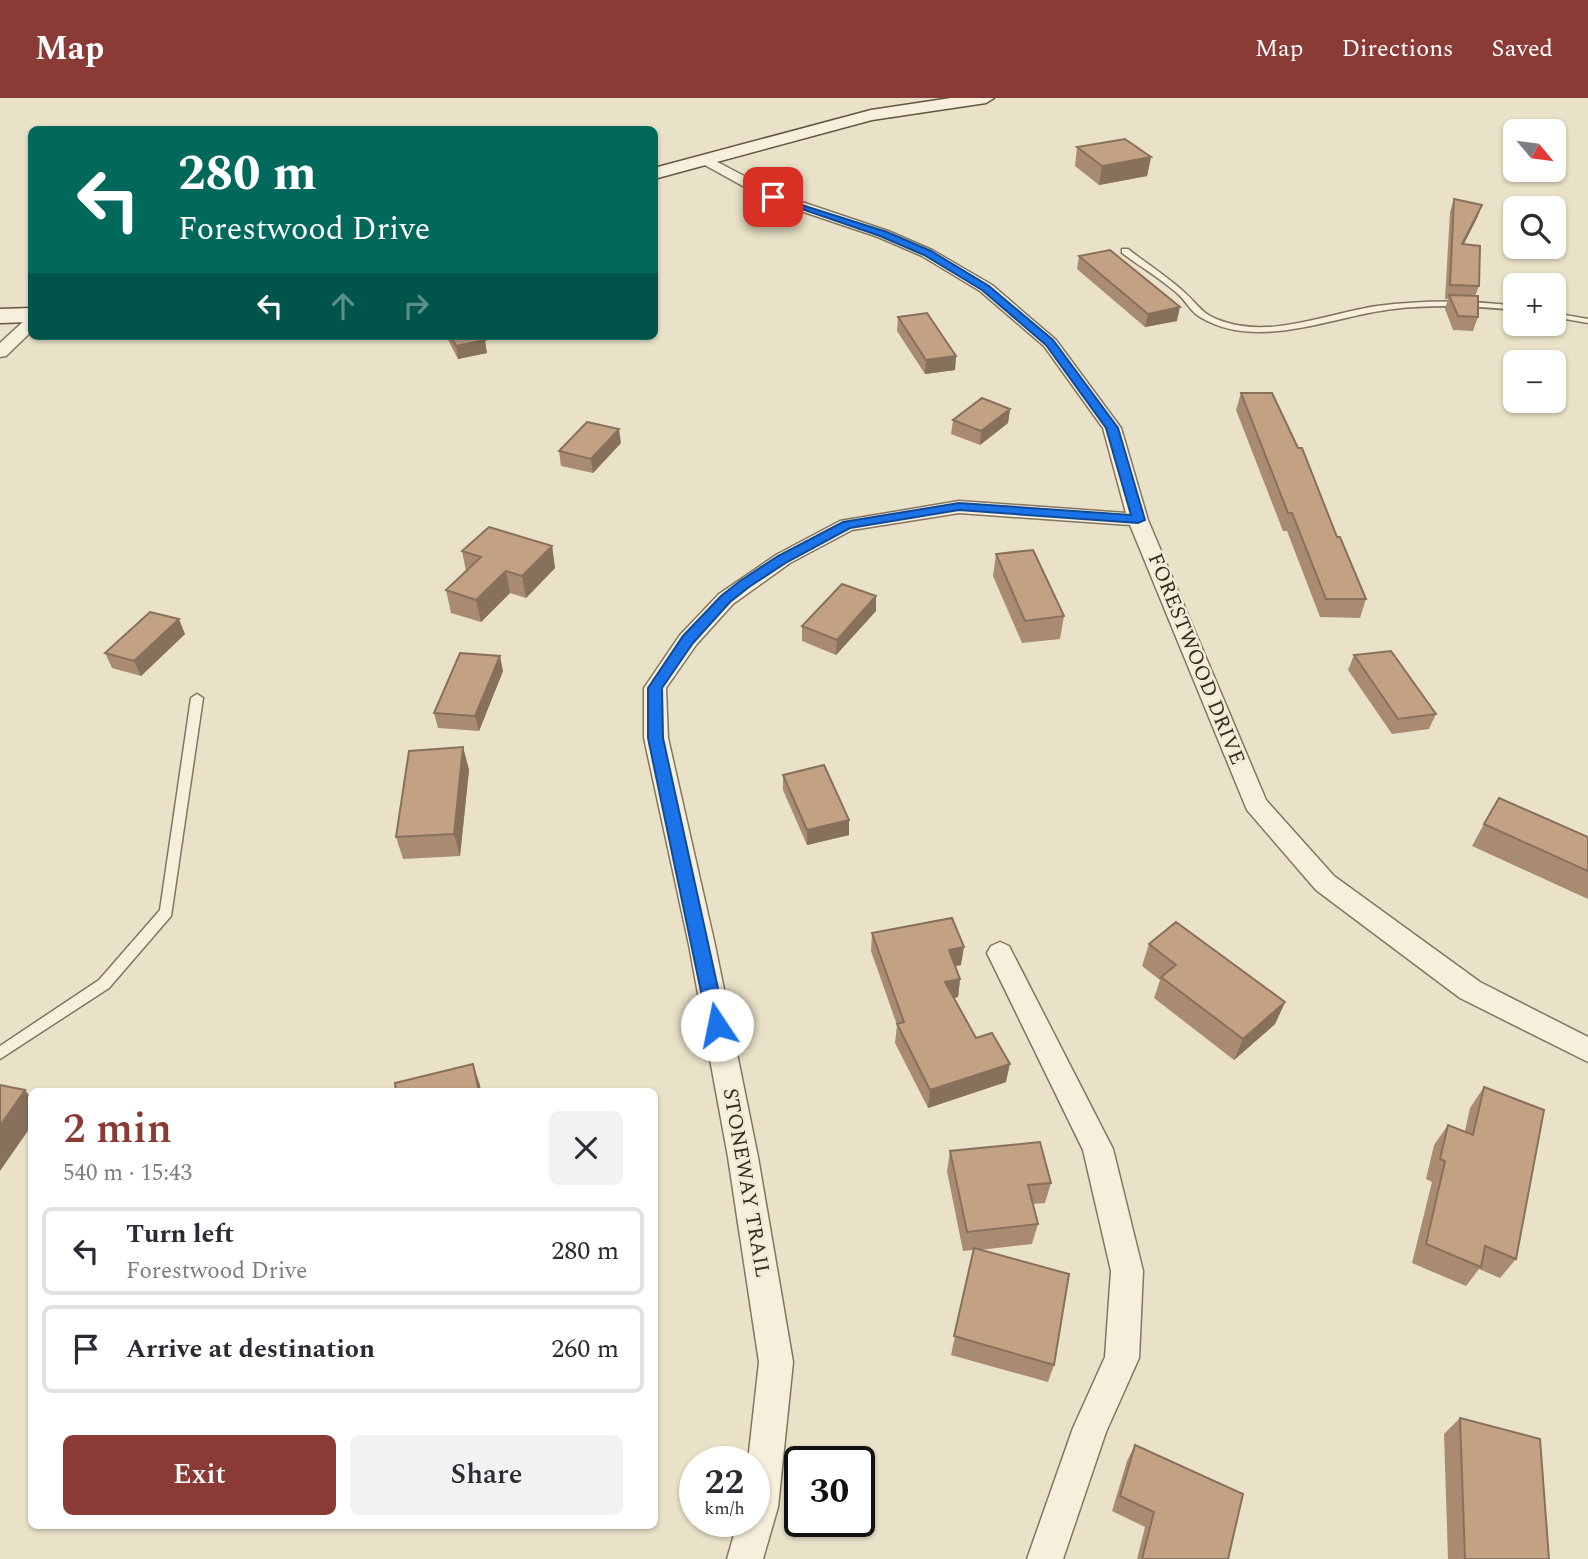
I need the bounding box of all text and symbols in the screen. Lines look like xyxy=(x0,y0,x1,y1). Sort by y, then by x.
text: Map xyxy=(35,24,104,74)
text: Map xyxy=(1255,31,1303,67)
text: Directions xyxy=(1341,31,1453,67)
text: Saved xyxy=(1491,31,1553,67)
north arrow xyxy=(1503,119,1566,182)
map controls xyxy=(1503,119,1566,413)
text: 280 m xyxy=(178,137,317,212)
icon: left xyxy=(63,154,154,245)
pin xyxy=(743,167,803,227)
icon: arrive xyxy=(754,178,792,216)
button: search xyxy=(1503,196,1566,259)
text: Forestwood Drive xyxy=(178,205,430,254)
button: + xyxy=(1503,273,1566,336)
icon: left xyxy=(251,287,289,325)
icon: ahead xyxy=(324,287,362,325)
icon: right xyxy=(397,287,435,325)
button: − xyxy=(1503,350,1566,413)
street label: FORESTWOOD DRIVE xyxy=(1139,548,1253,770)
position arrow xyxy=(680,988,754,1062)
street label: STONEWAY TRAIL xyxy=(714,1086,778,1280)
text: 2 min xyxy=(63,1098,172,1161)
button: close xyxy=(549,1111,623,1185)
text: 540 m · 15:43 xyxy=(63,1156,192,1191)
text: Turn left xyxy=(126,1214,234,1254)
text: 280 m xyxy=(551,1231,619,1271)
icon: left xyxy=(67,1232,105,1270)
text: Forestwood Drive xyxy=(126,1254,307,1289)
text: Arrive at destination xyxy=(126,1329,375,1369)
text: 260 m xyxy=(551,1329,619,1369)
icon: arrive xyxy=(67,1330,105,1368)
button: Exit xyxy=(63,1435,336,1515)
button: Share xyxy=(350,1435,623,1515)
speed limit sign: 30 xyxy=(784,1446,875,1537)
text: 22 xyxy=(705,1456,744,1509)
text: km/h xyxy=(704,1495,745,1522)

